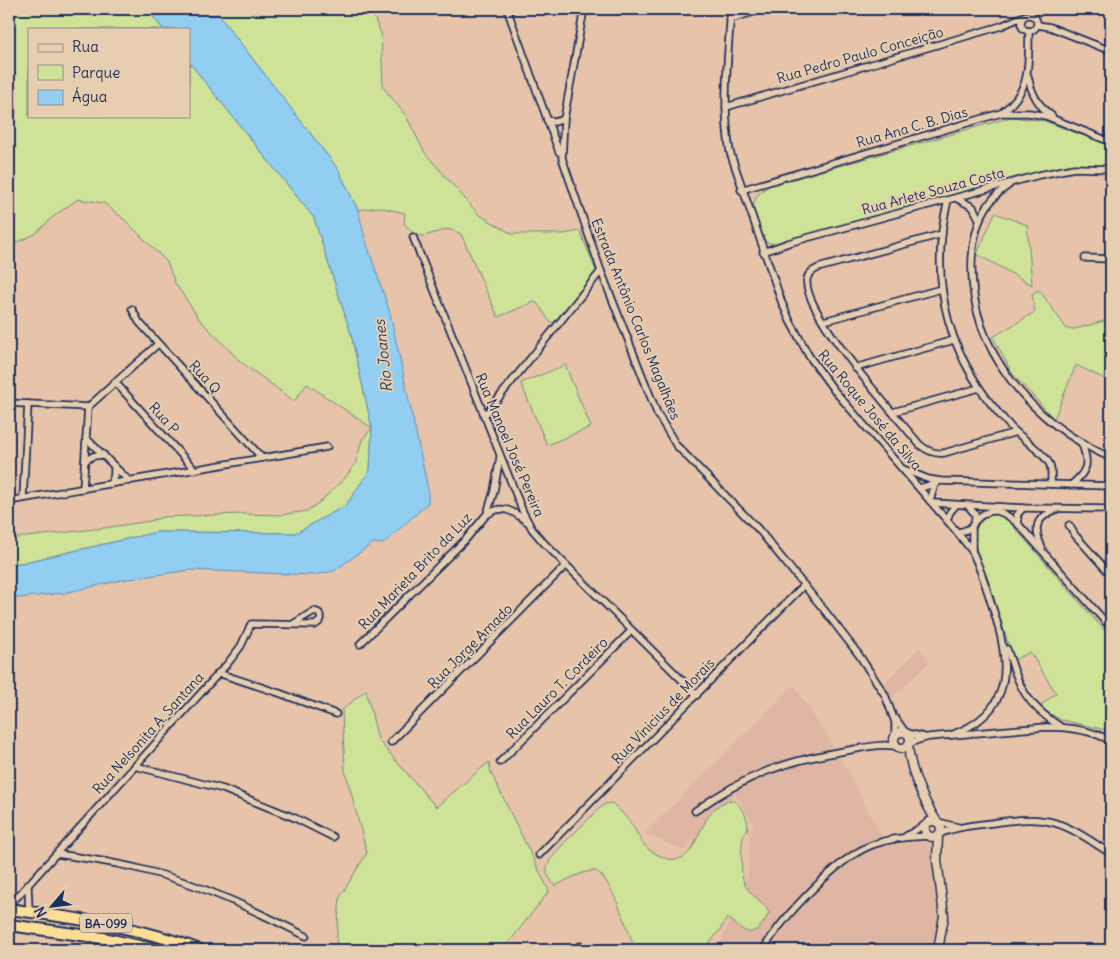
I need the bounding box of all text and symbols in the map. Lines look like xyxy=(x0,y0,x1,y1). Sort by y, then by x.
street label: Rua Pedro Paulo Conceição xyxy=(775,23,946,87)
legend xyxy=(28,28,190,118)
text: Rua xyxy=(72,37,99,56)
text: Parque xyxy=(72,63,120,82)
text: Água xyxy=(72,87,108,106)
street label: Rua Ana C. B. Dias xyxy=(854,103,970,151)
street label: Rua Arlete Souza Costa xyxy=(860,163,1006,219)
street label: Estrada Antônio Carlos Magalhães xyxy=(587,216,685,422)
water label: Rio Joanes xyxy=(370,318,396,393)
street label: Rua Roque José da Silva xyxy=(814,346,926,474)
street label: Rua Q xyxy=(185,357,225,397)
street label: Rua Manoel José Pereira xyxy=(471,370,549,520)
street label: Rua P xyxy=(145,398,183,438)
street label: Rua Marieta Brito da Luz xyxy=(354,509,476,633)
street label: Rua Jorge Amado xyxy=(424,600,516,692)
street label: Rua Lauro T. Cordeiro xyxy=(502,633,612,743)
street label: Rua Vinicius de Morais xyxy=(608,654,718,768)
street label: Rua Nelsonita A. Santana xyxy=(89,668,207,798)
north arrow xyxy=(28,882,78,932)
text: N xyxy=(30,904,51,921)
road number: BA-099 xyxy=(80,914,132,932)

